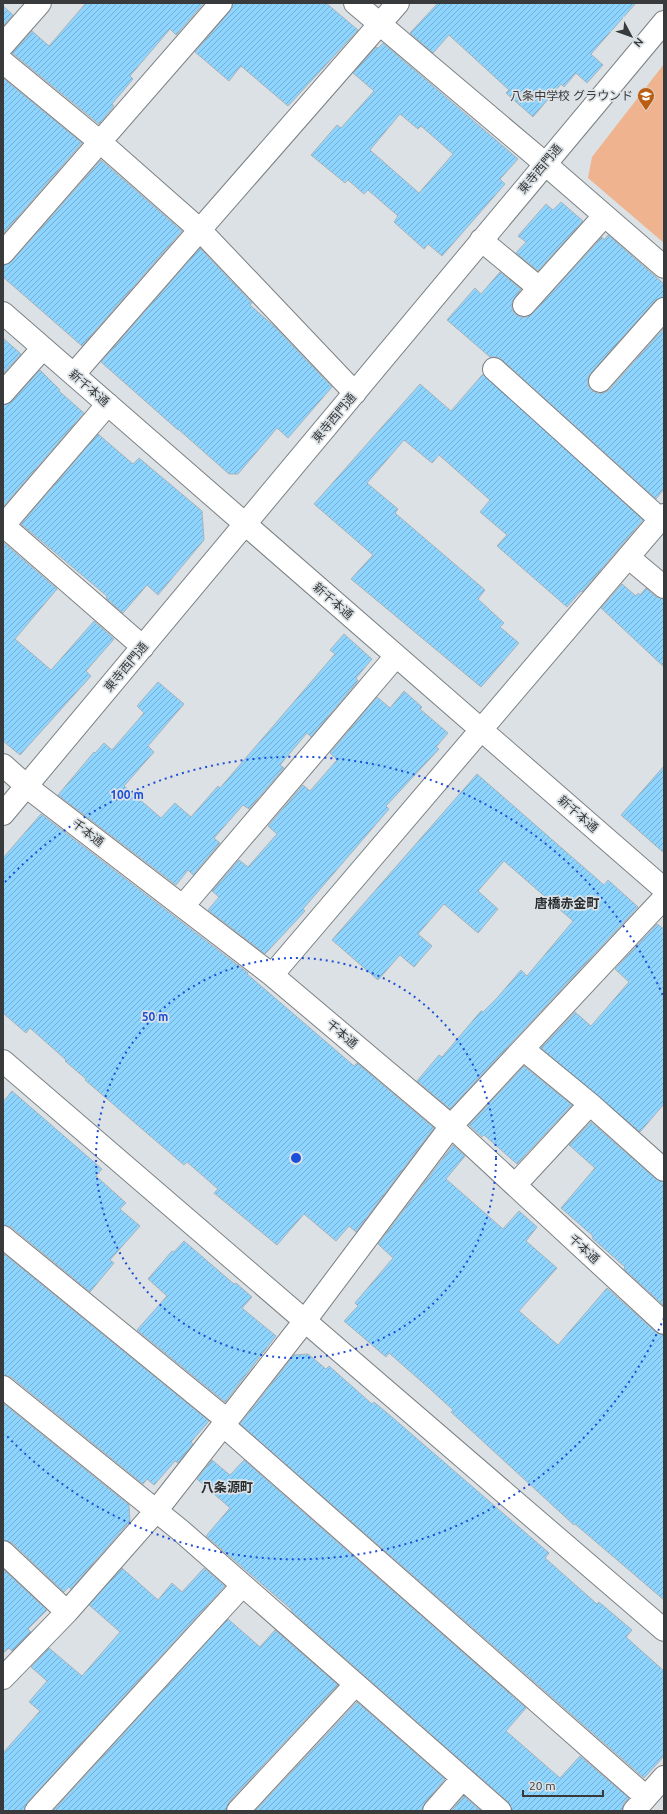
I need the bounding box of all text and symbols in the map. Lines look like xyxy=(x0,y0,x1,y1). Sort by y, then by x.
north arrow xyxy=(611,16,651,56)
text: N xyxy=(631,36,646,50)
school or university icon: 八条中学校 グラウンド xyxy=(636,86,656,111)
place label: 八条中学校 グラウンド xyxy=(510,89,633,102)
street label: 東寺西門通 xyxy=(515,142,564,196)
street label: 新千本通 xyxy=(67,367,112,408)
street label: 東寺西門通 xyxy=(309,391,358,445)
street label: 新千本通 xyxy=(311,580,356,621)
street label: 東寺西門通 xyxy=(101,640,150,694)
text: 100 m xyxy=(110,788,144,801)
street label: 新千本通 xyxy=(556,793,601,834)
street label: 千本通 xyxy=(70,816,106,849)
district label: 唐橋赤金町 xyxy=(534,896,600,910)
text: 50 m xyxy=(142,1010,168,1023)
street label: 千本通 xyxy=(324,1017,360,1050)
centre of rings xyxy=(289,1151,303,1165)
street label: 千本通 xyxy=(567,1232,602,1266)
district label: 八条源町 xyxy=(201,1480,253,1494)
scale bar xyxy=(523,1772,603,1798)
text: 20 m xyxy=(529,1779,556,1792)

